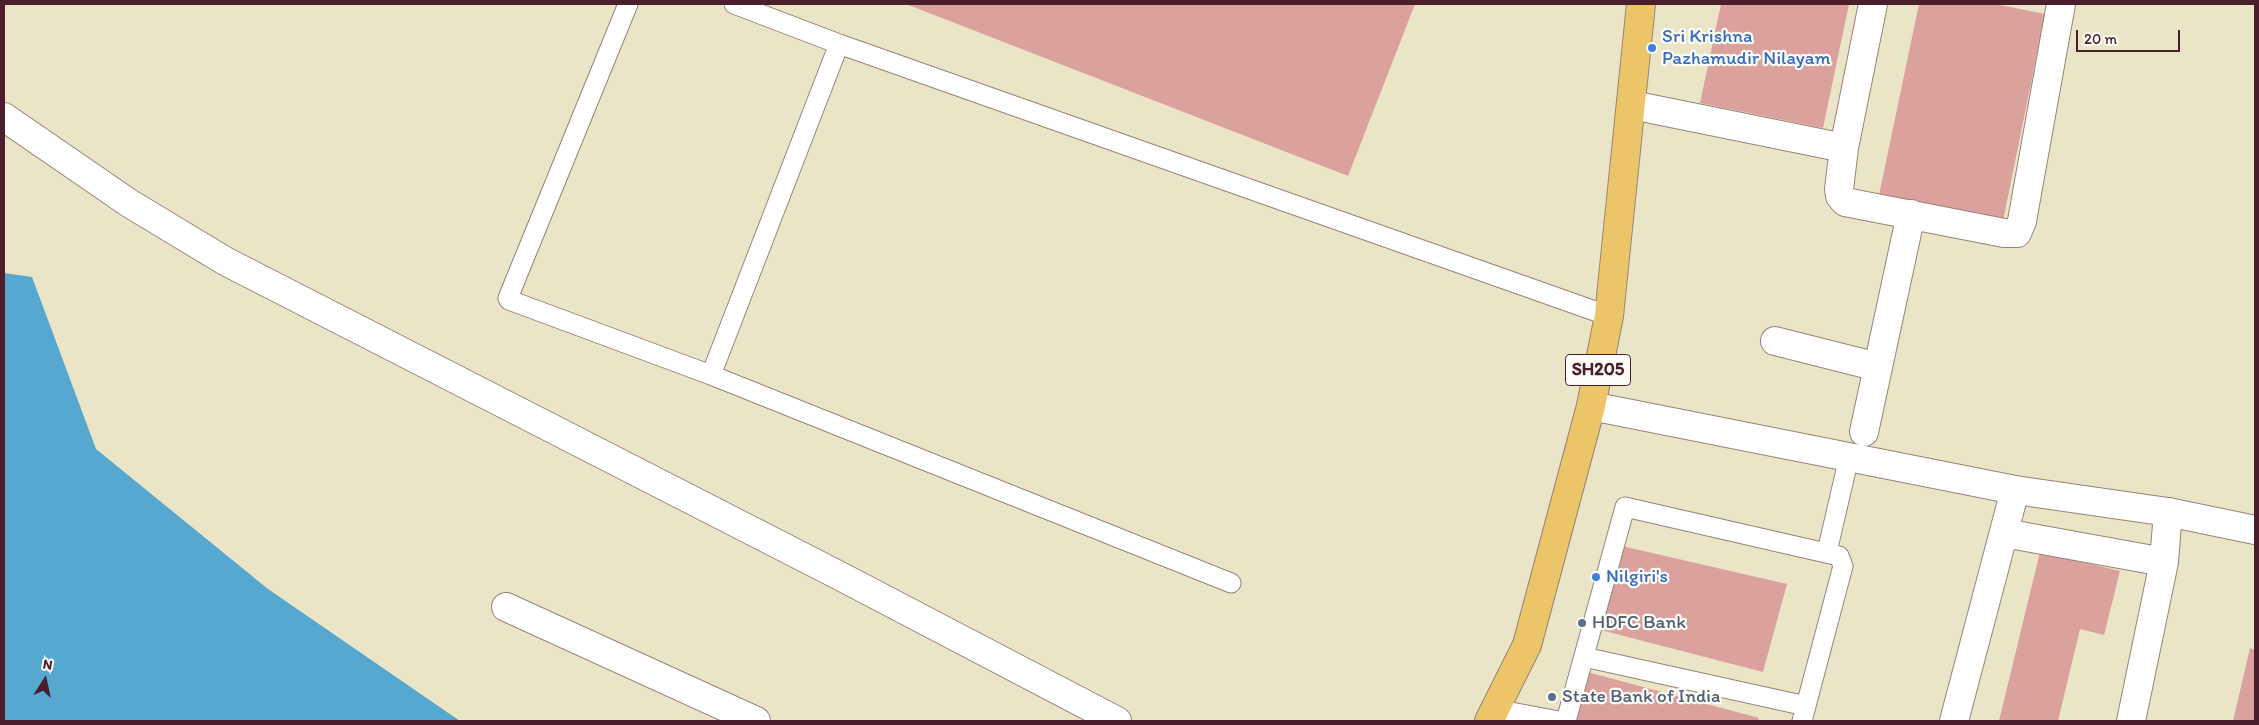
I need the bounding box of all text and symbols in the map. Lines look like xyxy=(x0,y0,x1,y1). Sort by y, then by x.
scale bar xyxy=(2079,20,2183,52)
place label: Sri Krishna Pazhamudir Nilayam xyxy=(1662,26,1831,70)
text: 20 m xyxy=(2084,30,2117,48)
marker: Sri Krishna Pazhamudir Nilayam xyxy=(1646,42,1658,54)
road number: SH205 xyxy=(1566,354,1630,386)
place label: Nilgiri's xyxy=(1606,566,1668,588)
marker: Nilgiri's xyxy=(1590,571,1602,583)
place label: HDFC Bank xyxy=(1592,612,1686,634)
marker: HDFC Bank xyxy=(1576,617,1588,629)
north arrow xyxy=(20,655,70,705)
text: N xyxy=(42,656,54,674)
place label: State Bank of India xyxy=(1562,686,1720,708)
marker: State Bank of India xyxy=(1546,691,1558,703)

